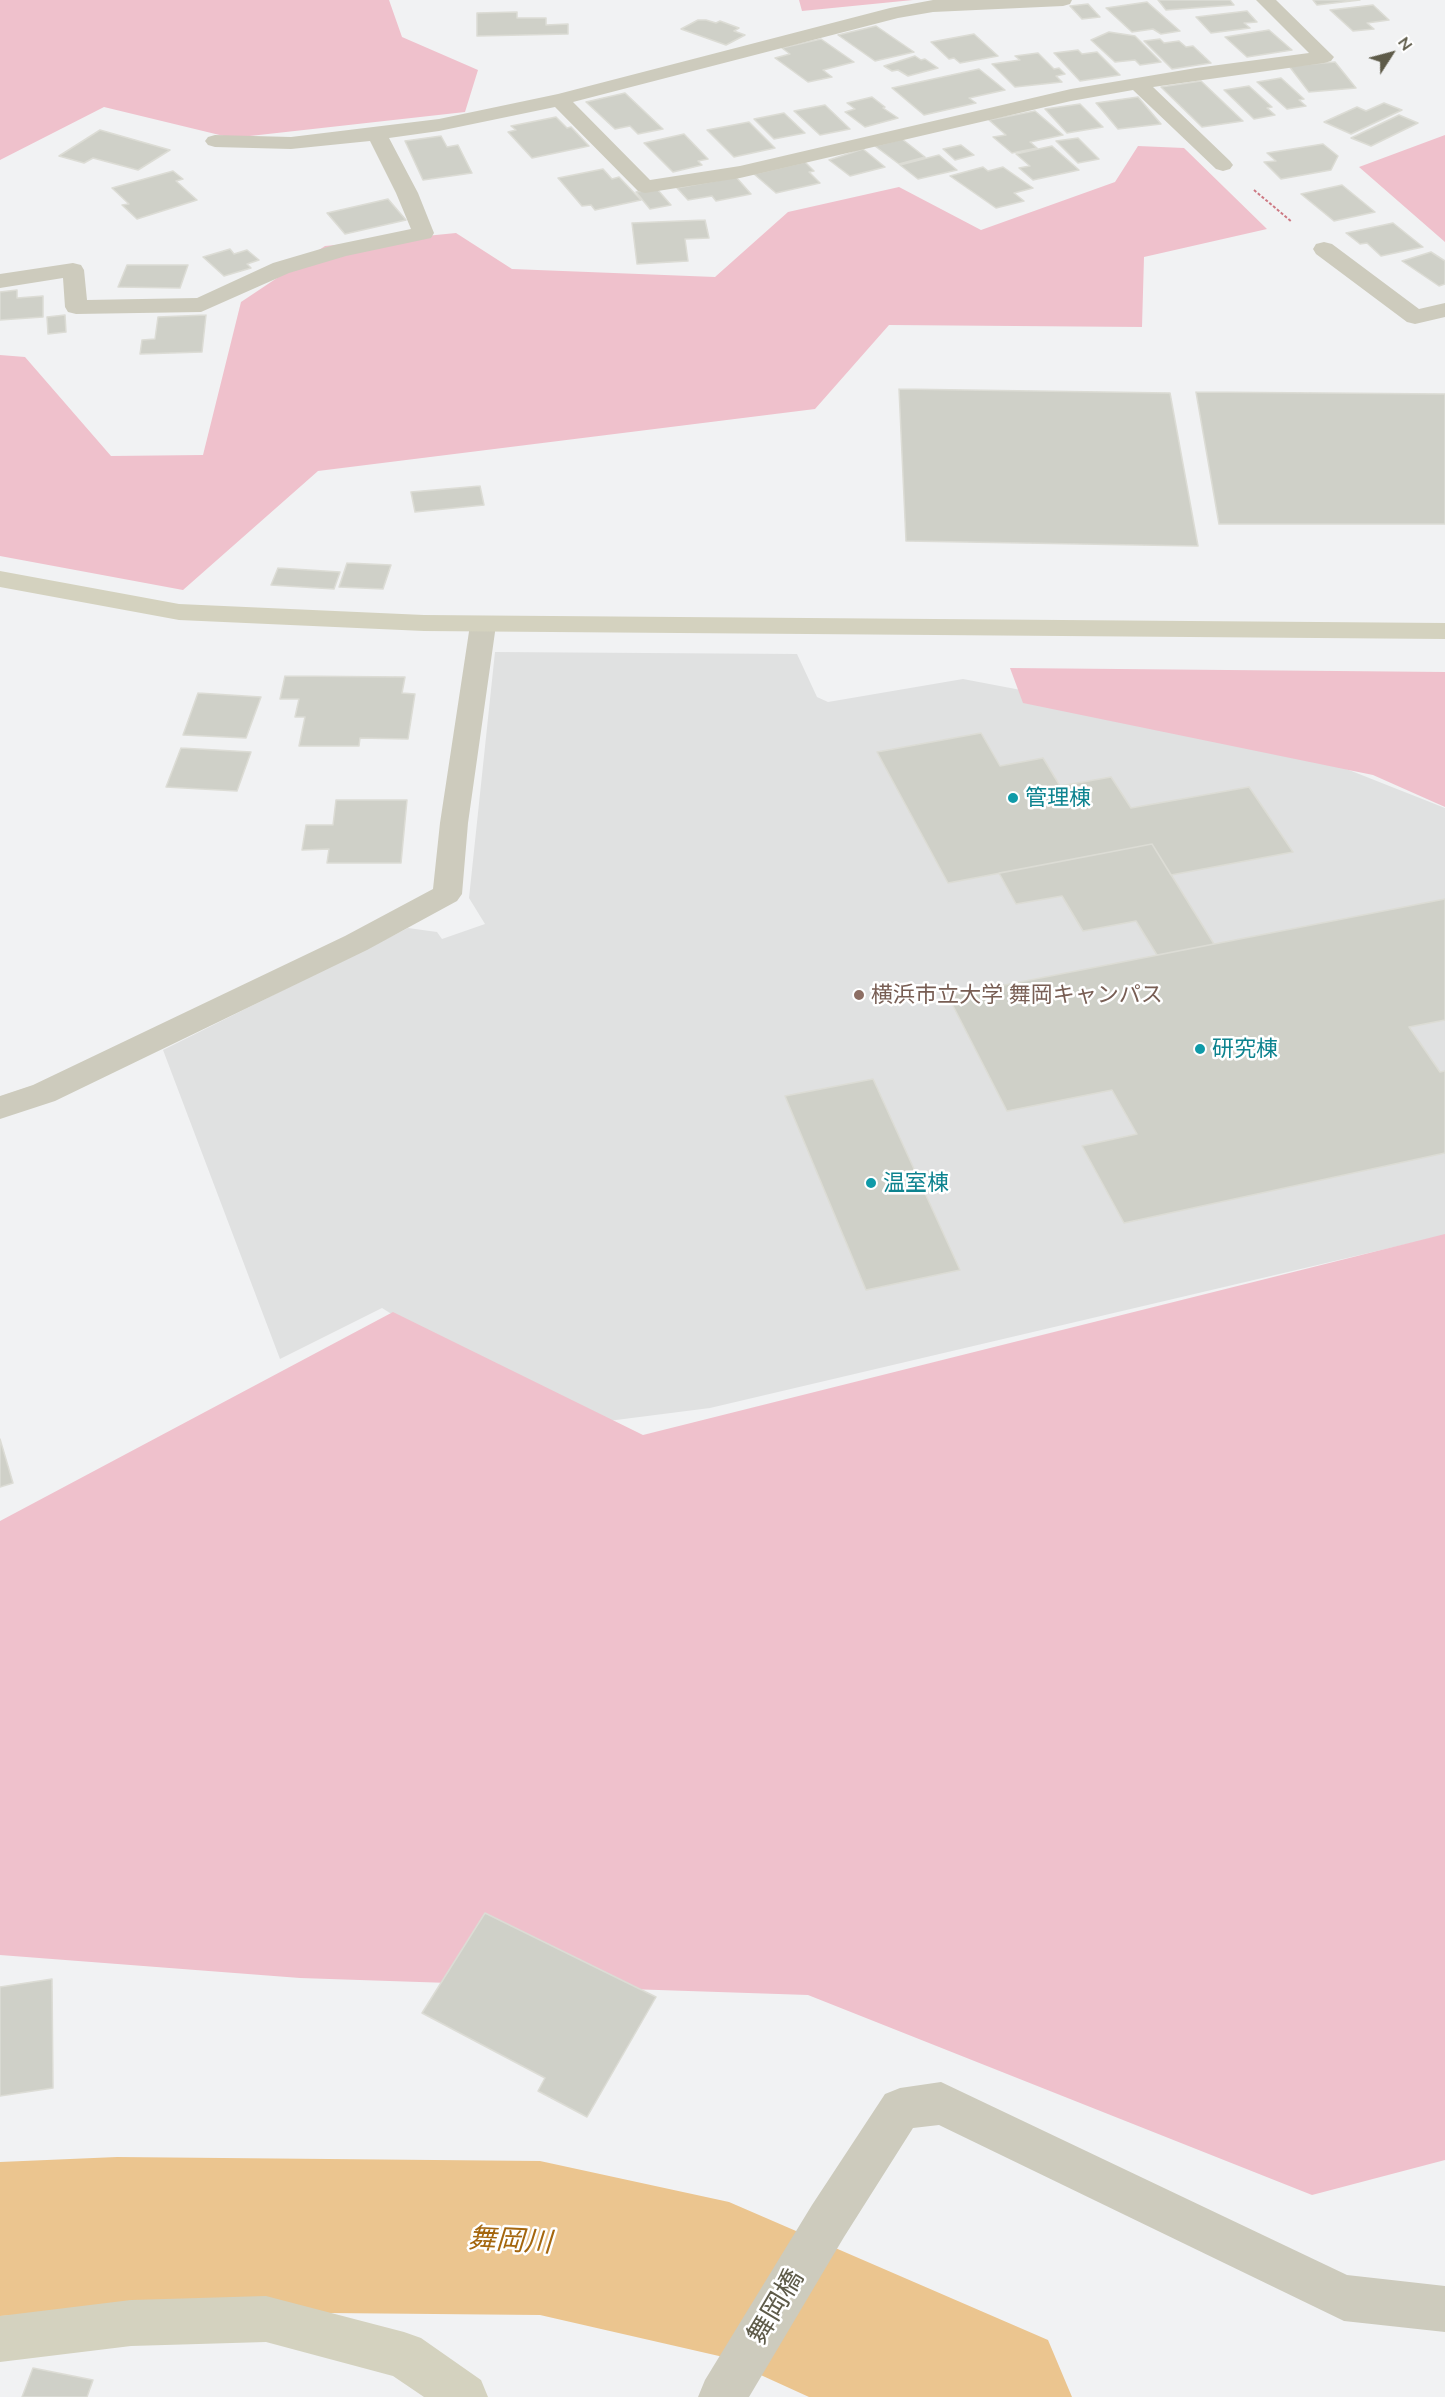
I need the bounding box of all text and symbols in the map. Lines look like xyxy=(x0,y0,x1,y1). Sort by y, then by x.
north arrow xyxy=(1361,24,1421,84)
text: N xyxy=(1394,33,1417,54)
place label: 管理棟 xyxy=(1025,785,1091,811)
marker: 管理棟 xyxy=(1006,791,1020,805)
place label: 横浜市立大学 舞岡キャンパス xyxy=(871,982,1163,1008)
marker: 横浜市立大学 舞岡キャンパス xyxy=(852,988,866,1002)
place label: 研究棟 xyxy=(1212,1036,1278,1062)
marker: 研究棟 xyxy=(1193,1042,1207,1056)
place label: 温室棟 xyxy=(883,1170,949,1196)
marker: 温室棟 xyxy=(864,1176,878,1190)
water label: 舞岡川 xyxy=(467,2222,553,2260)
street label: 舞岡橋 xyxy=(741,2264,811,2350)

